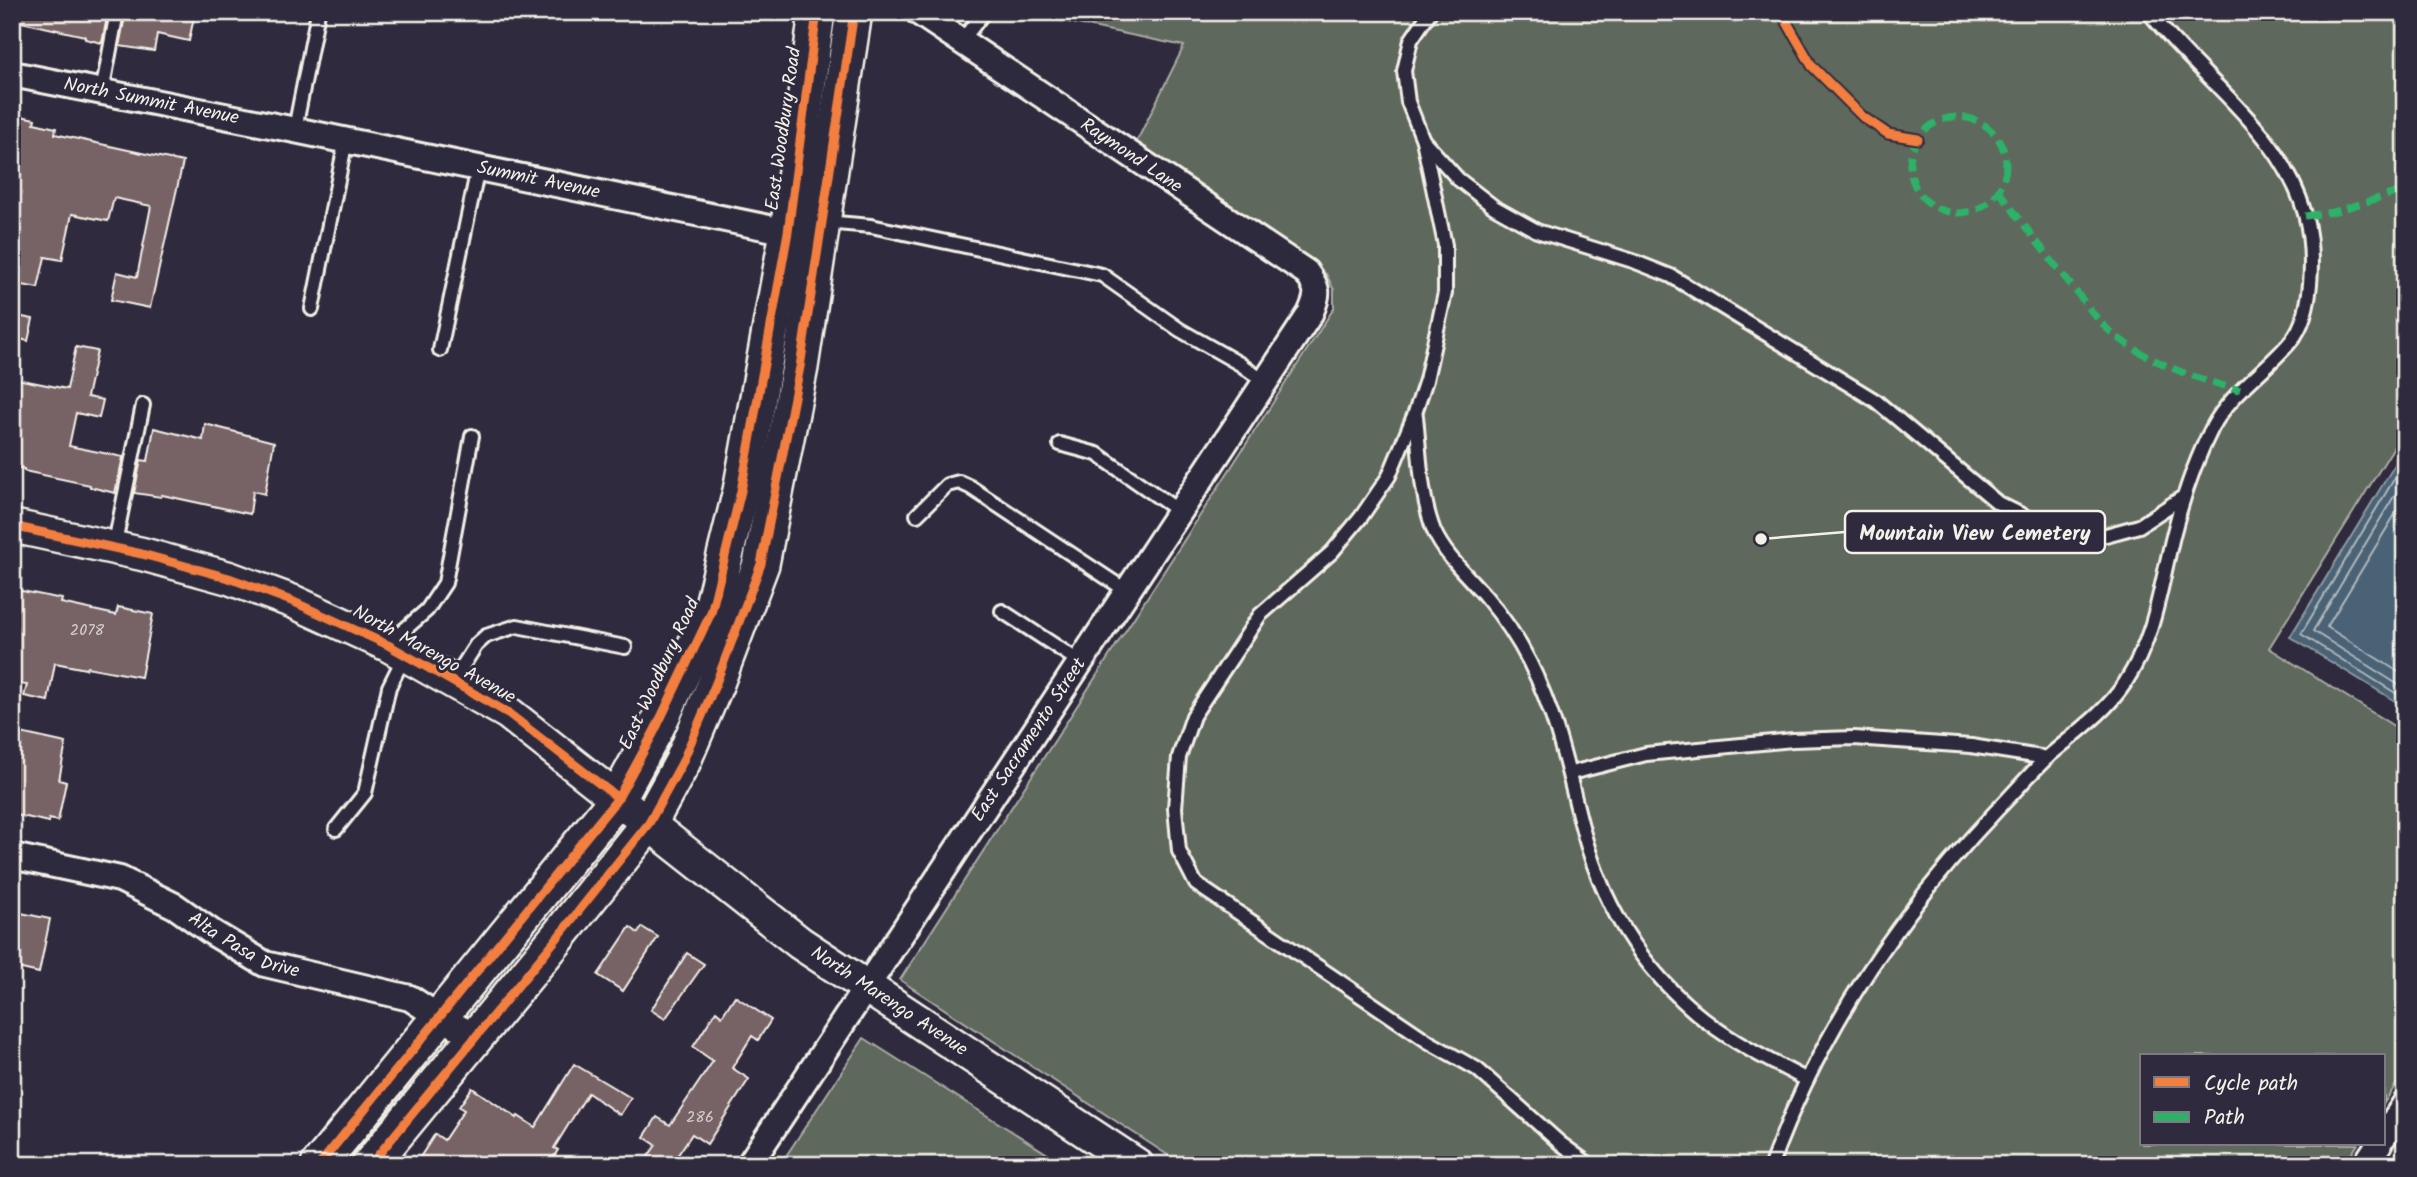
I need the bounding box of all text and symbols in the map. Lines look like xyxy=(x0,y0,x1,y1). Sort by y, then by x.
street label: East Woodbury Road xyxy=(758,45,810,213)
street label: North Summit Avenue xyxy=(61,70,242,134)
street label: Raymond Lane xyxy=(1074,111,1189,202)
street label: Summit Avenue xyxy=(474,153,603,208)
callout: Mountain View Cemetery xyxy=(1845,511,2105,553)
text: Mountain View Cemetery xyxy=(1859,518,2091,551)
street label: East Woodbury Road xyxy=(612,593,709,755)
street label: North Marengo Avenue xyxy=(347,598,522,713)
house number: 2078 xyxy=(70,618,105,643)
street label: East Sacramento Street xyxy=(964,651,1095,828)
street label: Alta Pasa Drive xyxy=(181,904,303,987)
street label: North Marengo Avenue xyxy=(804,939,974,1065)
legend xyxy=(2140,1054,2386,1146)
text: Cycle path xyxy=(2204,1068,2298,1101)
text: Path xyxy=(2204,1102,2245,1135)
house number: 286 xyxy=(686,1105,714,1130)

